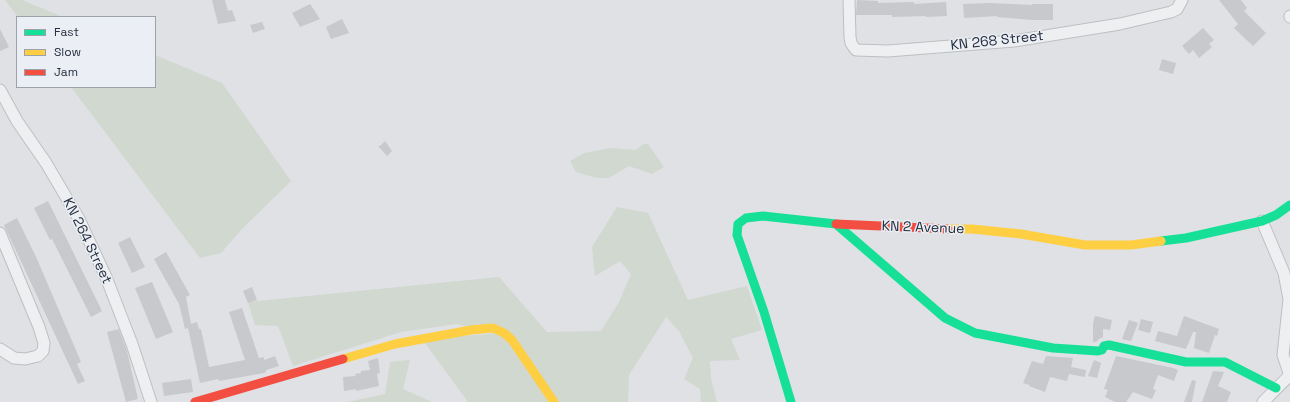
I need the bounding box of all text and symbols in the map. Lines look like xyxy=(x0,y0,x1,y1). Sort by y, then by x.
legend xyxy=(16,16,156,88)
text: Fast xyxy=(54,24,79,40)
street label: KN 268 Street xyxy=(950,28,1044,54)
text: Slow xyxy=(54,44,81,60)
text: Jam xyxy=(54,64,78,80)
street label: KN 264 Street xyxy=(59,195,115,287)
street label: KN 2 Avenue xyxy=(881,218,965,238)

